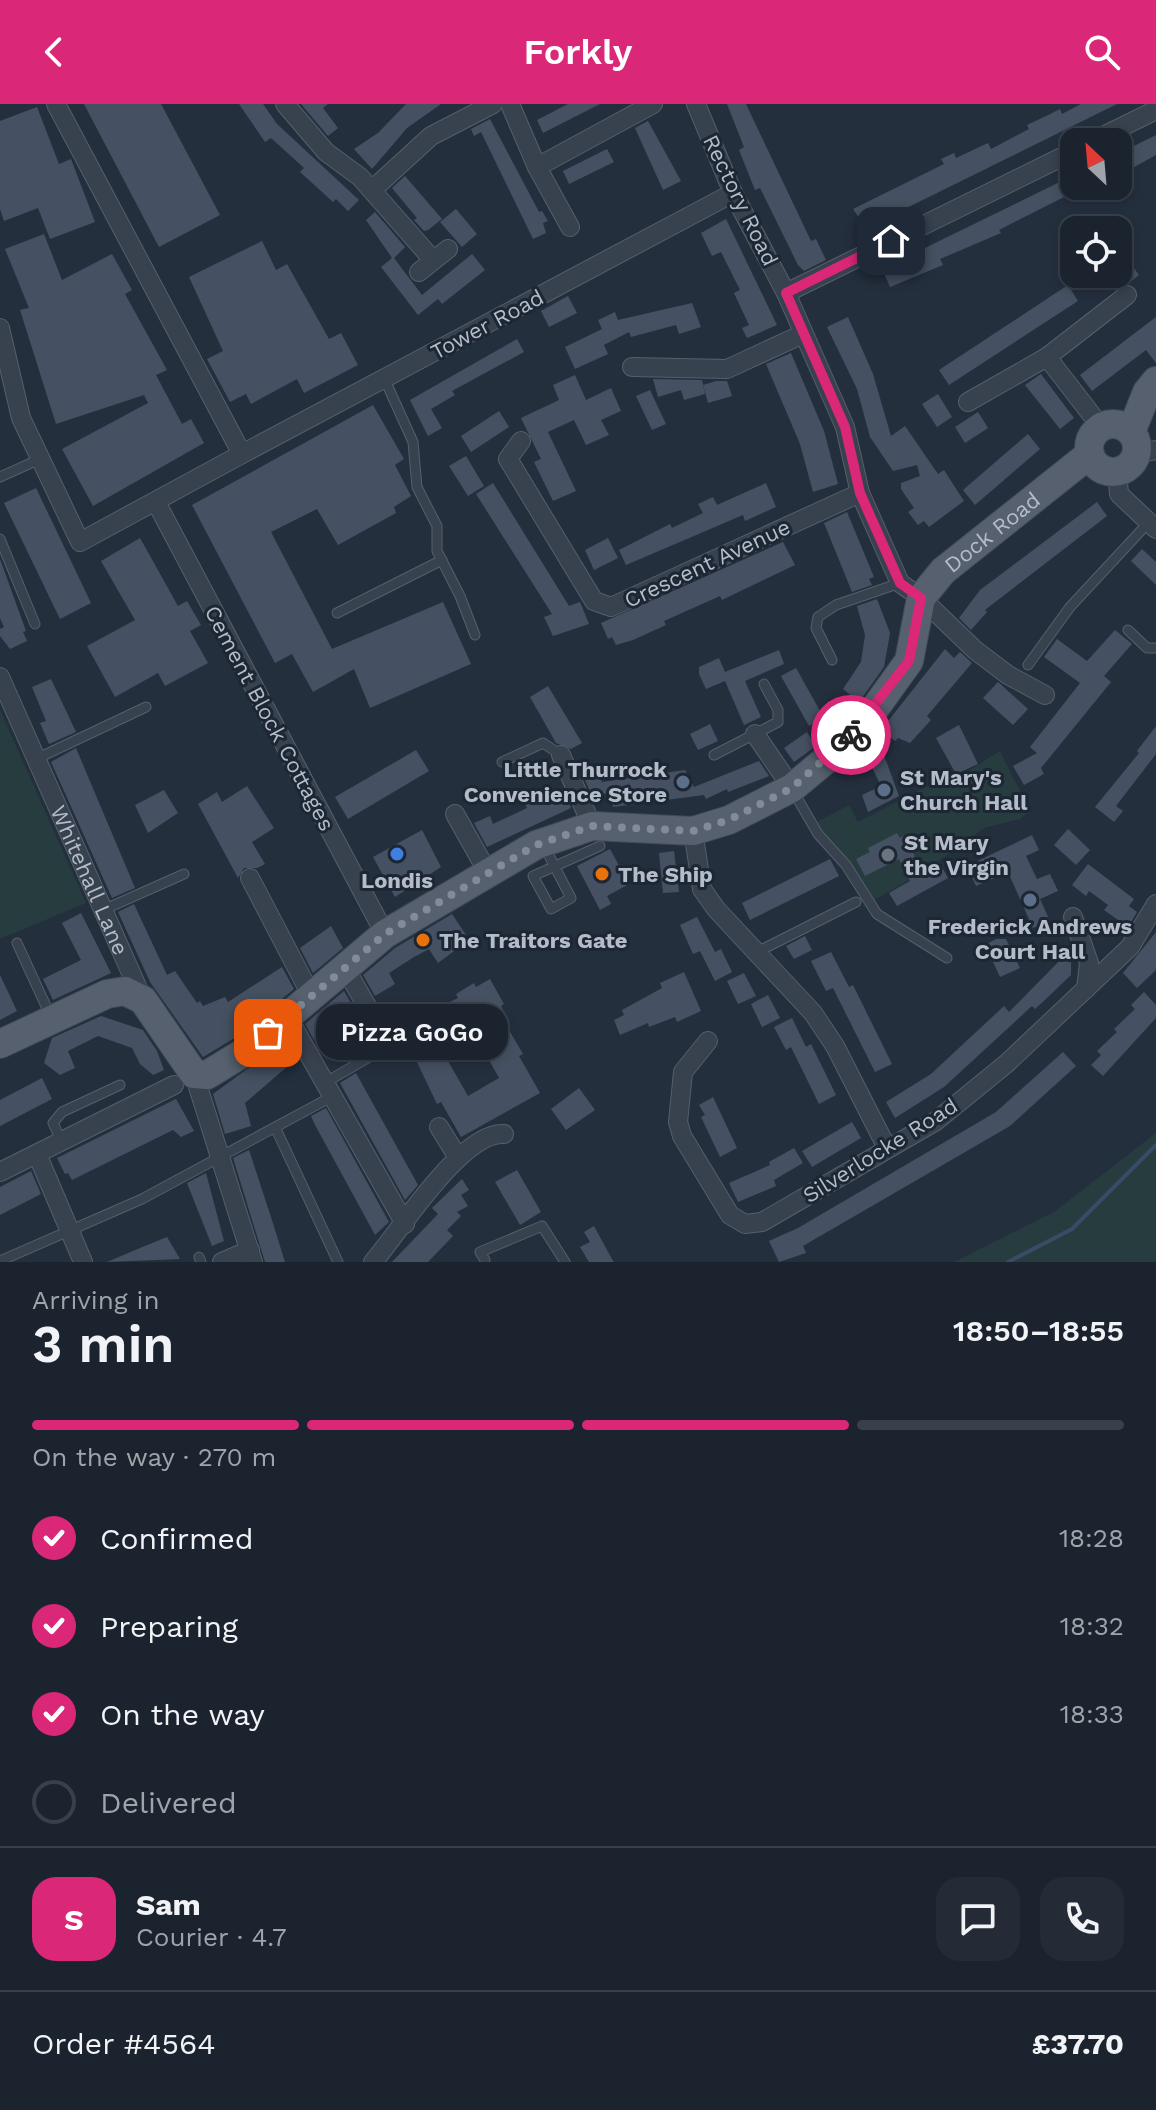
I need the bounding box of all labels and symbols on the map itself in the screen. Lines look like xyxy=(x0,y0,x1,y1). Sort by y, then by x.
north arrow xyxy=(1060,128,1132,200)
street label: Rectory Road xyxy=(698,131,783,270)
pin xyxy=(857,207,925,275)
street label: Tower Road xyxy=(427,284,548,365)
street label: Dock Road xyxy=(940,487,1045,578)
street label: Crescent Avenue xyxy=(620,514,794,613)
street label: Cement Block Cottages xyxy=(200,601,340,835)
courier xyxy=(811,695,891,775)
place label: Little Thurrock Convenience Store xyxy=(464,757,667,807)
place label: St Mary's Church Hall xyxy=(900,765,1028,815)
marker: Little Thurrock Convenience Store xyxy=(674,773,692,791)
marker: St Mary's Church Hall xyxy=(875,781,893,799)
street label: Whitehall Lane xyxy=(45,802,133,959)
place label: St Mary the Virgin xyxy=(904,830,1009,880)
marker: Londis xyxy=(388,845,406,863)
marker: St Mary the Virgin xyxy=(879,846,897,864)
place label: The Ship xyxy=(618,862,713,887)
marker: The Ship xyxy=(593,865,611,883)
place label: Londis xyxy=(361,868,433,893)
marker: Frederick Andrews Court Hall xyxy=(1021,891,1039,909)
place label: Frederick Andrews Court Hall xyxy=(928,914,1133,964)
place label: The Traitors Gate xyxy=(439,928,628,953)
marker: The Traitors Gate xyxy=(414,931,432,949)
pin xyxy=(234,999,302,1067)
callout: Pizza GoGo xyxy=(316,1005,508,1061)
street label: Silverlocke Road xyxy=(798,1093,962,1208)

